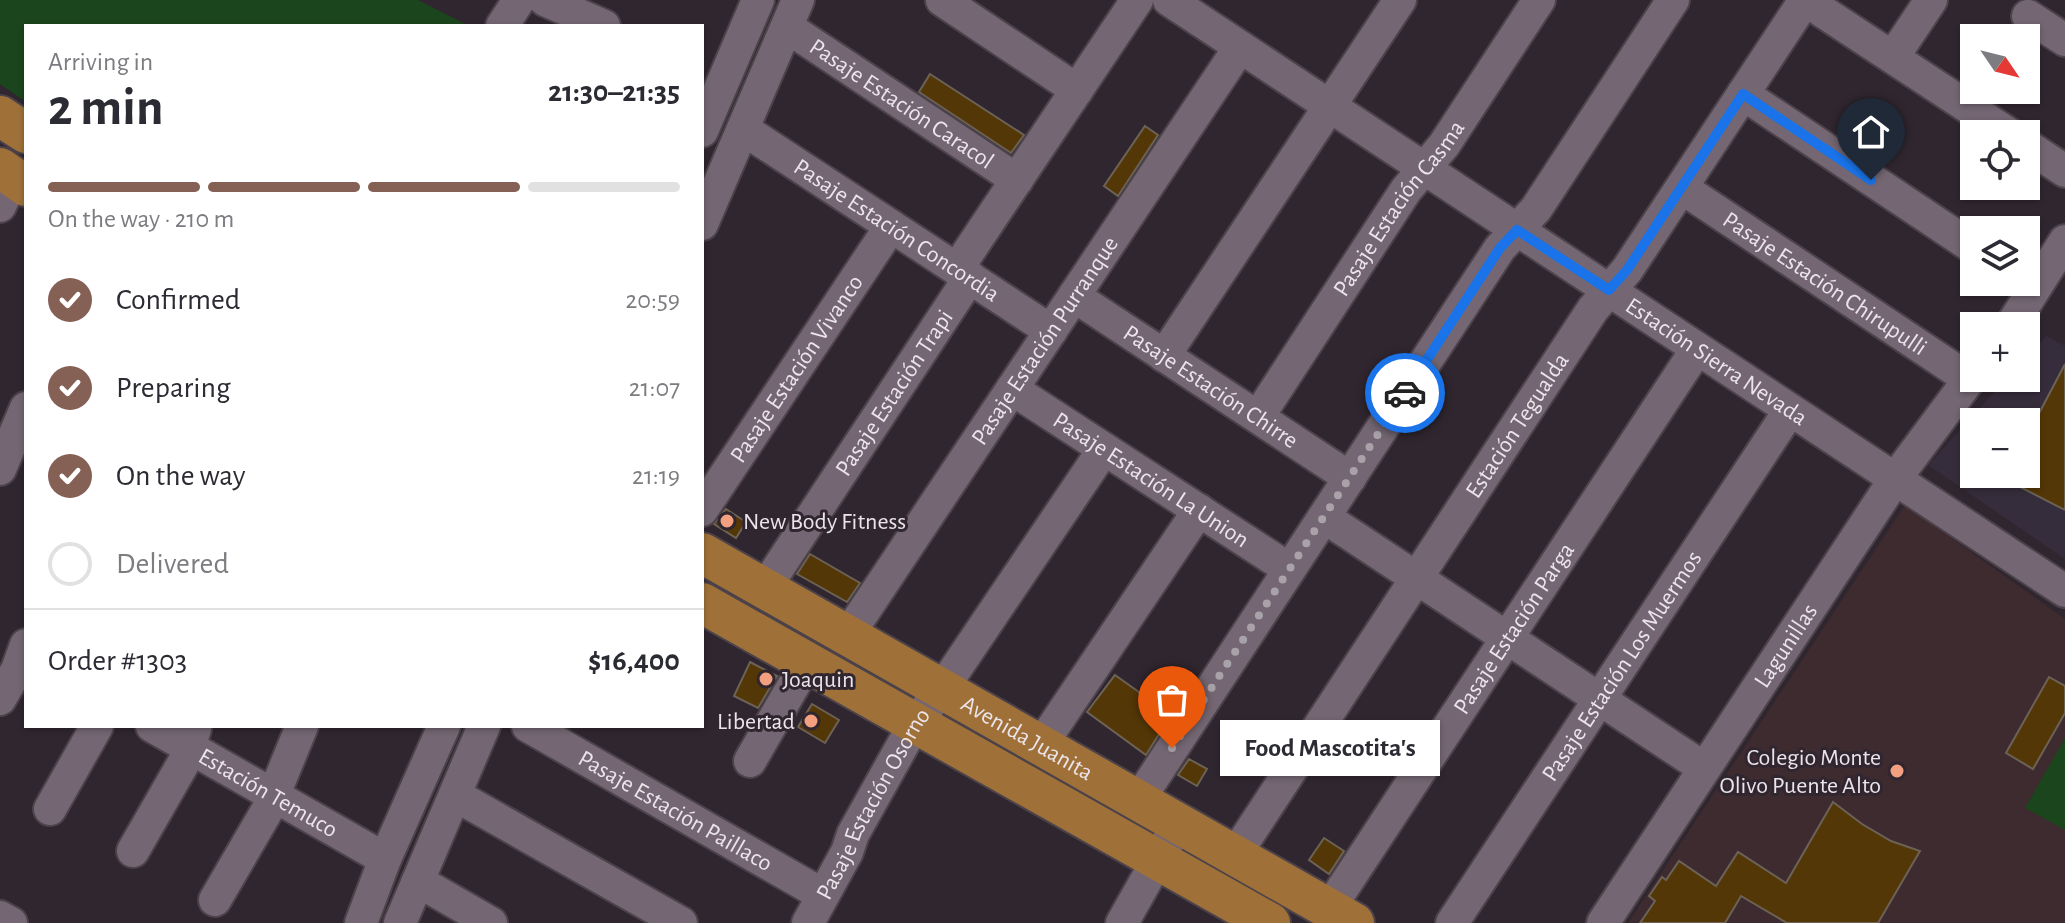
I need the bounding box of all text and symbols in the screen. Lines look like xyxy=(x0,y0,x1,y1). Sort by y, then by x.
north arrow xyxy=(1960,24,2040,104)
map controls xyxy=(1960,24,2040,488)
street label: Pasaje Estación Caracol xyxy=(805,35,998,174)
text: Arriving in xyxy=(48,49,153,75)
text: 21:30–21:35 xyxy=(548,77,680,107)
text: 2 min xyxy=(48,82,163,134)
pin xyxy=(1837,98,1905,180)
icon: home xyxy=(1849,110,1893,154)
street label: Pasaje Estación Casma xyxy=(1329,117,1470,301)
button: locate xyxy=(1960,120,2040,200)
street label: Pasaje Estación Concordia xyxy=(789,155,1003,307)
text: On the way · 210 m xyxy=(48,206,234,232)
street label: Pasaje Estación Chirupulli xyxy=(1718,208,1931,360)
button: layers xyxy=(1960,216,2040,296)
street label: Pasaje Estación Purranque xyxy=(967,233,1123,449)
street label: Pasaje Estación Vivanco xyxy=(726,271,868,467)
icon: check xyxy=(48,278,92,322)
text: Confirmed xyxy=(116,285,240,315)
text: 20:59 xyxy=(625,287,680,313)
street label: Estación Sierra Nevada xyxy=(1621,294,1811,430)
street label: Pasaje Estación Trapi xyxy=(831,306,958,481)
button: + xyxy=(1960,312,2040,392)
street label: Pasaje Estación Chirre xyxy=(1119,321,1302,453)
street label: Estación Tegualda xyxy=(1462,349,1574,502)
courier xyxy=(1365,353,1445,433)
icon: check xyxy=(48,366,92,410)
icon: car xyxy=(1383,371,1427,415)
text: Preparing xyxy=(116,373,231,403)
text: 21:07 xyxy=(629,375,680,401)
street label: Pasaje Estación La Union xyxy=(1048,408,1253,553)
button: − xyxy=(1960,408,2040,488)
icon: check xyxy=(48,454,92,498)
text: On the way xyxy=(116,461,245,491)
text: 21:19 xyxy=(632,463,680,489)
place label: New Body Fitness xyxy=(743,510,906,534)
marker: New Body Fitness xyxy=(718,512,736,530)
street label: Pasaje Estación Parga xyxy=(1450,539,1579,719)
street label: Pasaje Estación Los Muermos xyxy=(1538,547,1707,786)
text: Delivered xyxy=(116,549,229,579)
street label: Lagunillas xyxy=(1750,600,1822,692)
text: Order #1303 xyxy=(48,646,187,676)
text: $16,400 xyxy=(588,646,680,676)
pin xyxy=(1138,666,1206,748)
place label: Joaquin xyxy=(782,668,854,692)
marker: Joaquin xyxy=(757,670,775,688)
icon: bag xyxy=(1150,678,1194,722)
street label: Avenida Juanita xyxy=(957,692,1097,785)
street label: Pasaje Estación Osorno xyxy=(812,704,935,904)
place label: Libertad xyxy=(717,710,795,734)
marker: Libertad xyxy=(802,712,820,730)
callout: Food Mascotita's xyxy=(1220,720,1440,776)
text: Food Mascotita's xyxy=(1244,735,1416,761)
street label: Estación Temuco xyxy=(194,744,342,842)
street label: Pasaje Estación Paillaco xyxy=(574,746,776,876)
place label: Colegio Monte Olivo Puente Alto xyxy=(1719,746,1881,798)
marker: Colegio Monte Olivo Puente Alto xyxy=(1888,762,1906,780)

